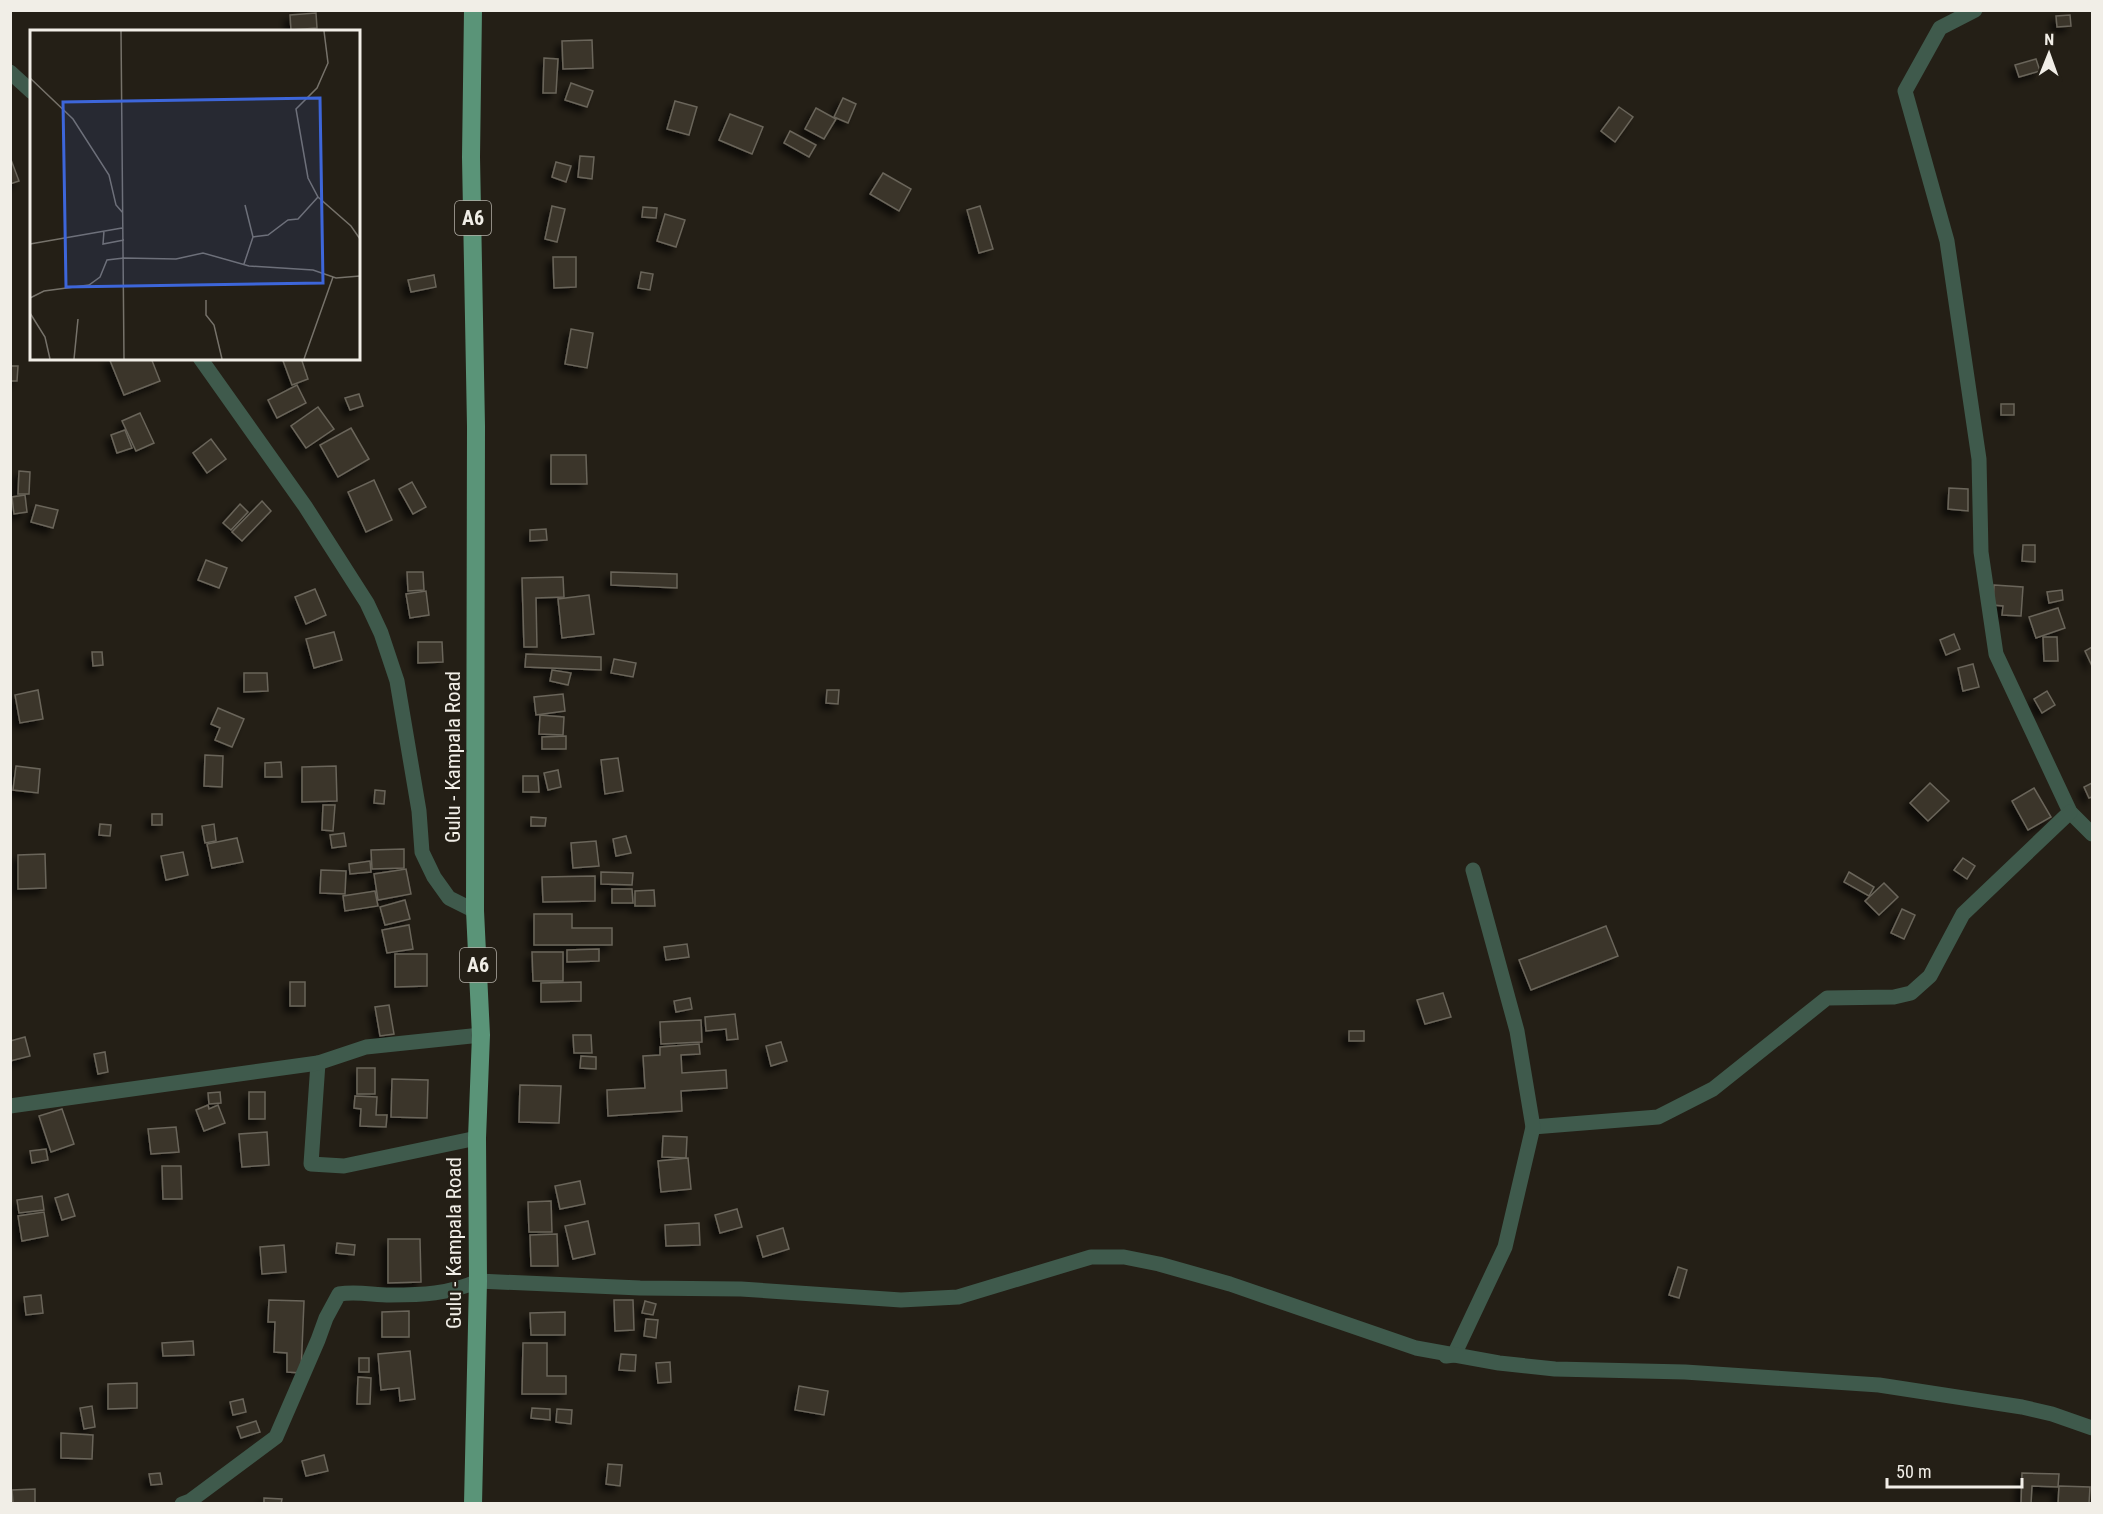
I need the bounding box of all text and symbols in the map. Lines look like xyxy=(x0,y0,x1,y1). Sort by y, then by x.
north arrow xyxy=(2019,24,2079,84)
inset map xyxy=(30,30,360,360)
text: N xyxy=(2044,30,2054,49)
road number: A6 xyxy=(455,201,491,235)
street label: Gulu - Kampala Road xyxy=(441,671,465,843)
road number: A6 xyxy=(460,948,496,982)
street label: Gulu - Kampala Road xyxy=(442,1157,466,1329)
scale bar xyxy=(1887,1451,2022,1489)
text: 50 m xyxy=(1896,1461,1931,1482)

